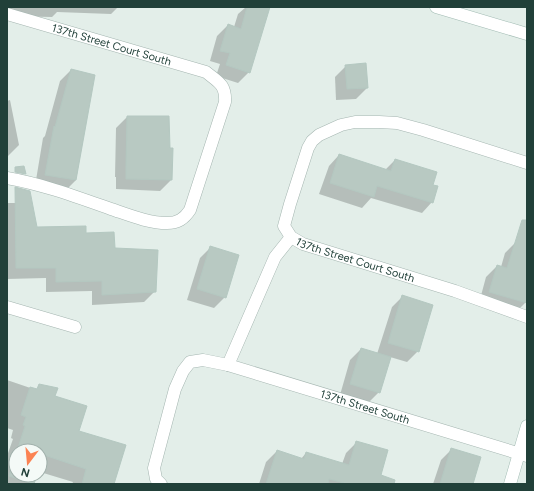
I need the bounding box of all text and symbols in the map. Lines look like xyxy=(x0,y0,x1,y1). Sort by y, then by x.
street label: 137th Street Court South xyxy=(50,21,173,69)
street label: 137th Street Court South xyxy=(293,235,416,285)
street label: 137th Street South xyxy=(319,387,411,427)
north arrow xyxy=(8,443,48,483)
text: N xyxy=(19,465,31,480)

